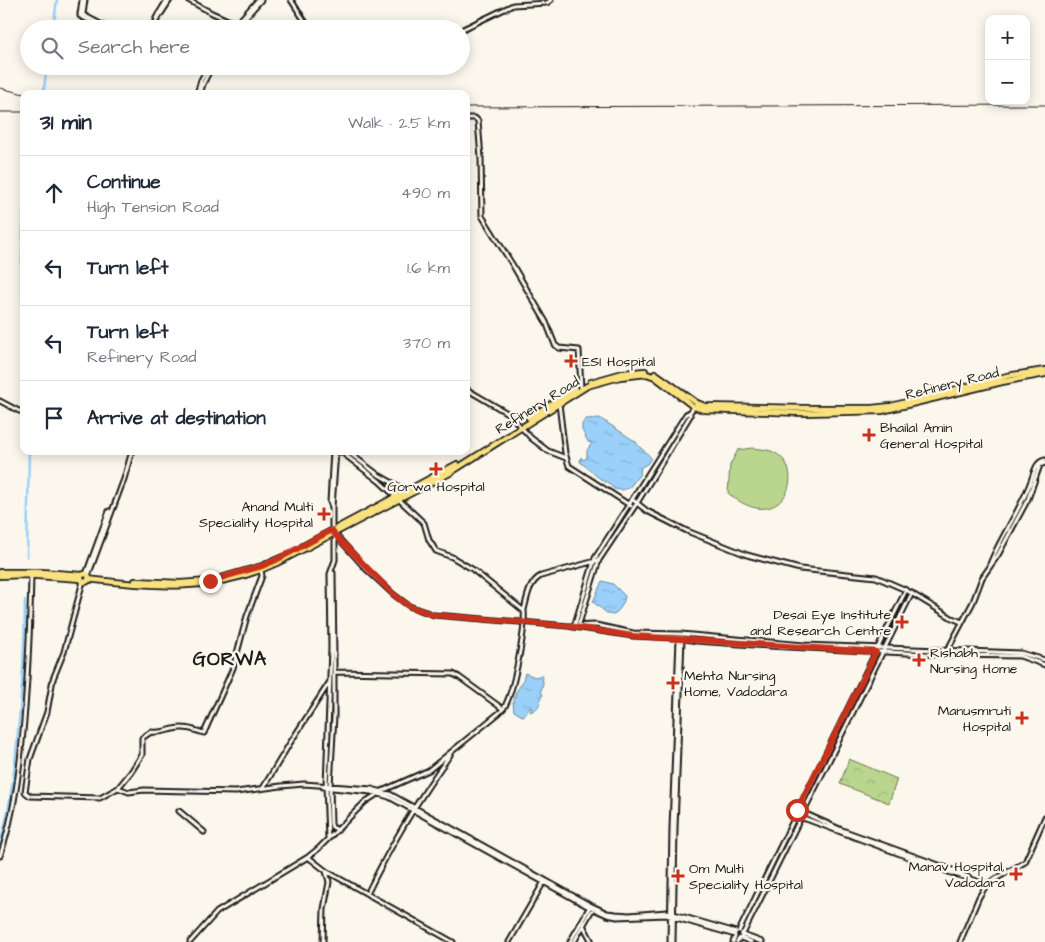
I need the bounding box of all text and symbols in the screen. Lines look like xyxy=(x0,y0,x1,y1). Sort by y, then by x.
map controls xyxy=(985,15,1030,105)
button: + xyxy=(985,15,1030,60)
search box xyxy=(20,20,470,75)
icon: search xyxy=(38,34,66,62)
text: Search here xyxy=(78,34,190,61)
button: − xyxy=(985,60,1030,105)
text: 31 min xyxy=(40,108,92,137)
text: Walk · 2.5 km xyxy=(348,112,450,134)
text: Continue xyxy=(87,169,161,196)
icon: ahead xyxy=(40,179,68,207)
text: 490 m xyxy=(401,182,450,204)
text: High Tension Road xyxy=(87,196,219,218)
icon: left xyxy=(40,254,68,282)
text: Turn left xyxy=(87,255,168,282)
text: 1.6 km xyxy=(407,257,450,279)
text: Turn left xyxy=(87,319,168,346)
icon: left xyxy=(40,329,68,357)
text: 370 m xyxy=(403,332,450,354)
text: Refinery Road xyxy=(87,346,196,368)
place label: ESI Hospital xyxy=(582,352,655,372)
marker: ESI Hospital xyxy=(564,354,578,368)
street label: Refinery Road xyxy=(903,363,1001,405)
street label: Refinery Road xyxy=(492,372,583,440)
icon: arrive xyxy=(40,404,68,432)
text: Arrive at destination xyxy=(87,405,266,432)
place label: Bhailal Amin General Hospital xyxy=(880,418,983,454)
marker: Bhailal Amin General Hospital xyxy=(862,428,876,442)
marker: Gorwa Hospital xyxy=(429,462,443,476)
place label: Gorwa Hospital xyxy=(387,477,485,497)
place label: Anand Multi Speciality Hospital xyxy=(199,497,313,533)
marker: Anand Multi Speciality Hospital xyxy=(317,507,331,521)
route end xyxy=(199,570,222,593)
place label: Desai Eye Institute and Research Centre xyxy=(750,605,891,641)
marker: Desai Eye Institute and Research Centre xyxy=(895,615,909,629)
place label: Rishabh Nursing Home xyxy=(930,643,1018,679)
district label: GORWA xyxy=(193,646,267,673)
marker: Rishabh Nursing Home xyxy=(912,653,926,667)
place label: Mehta Nursing Home, Vadodara xyxy=(684,666,787,702)
marker: Mehta Nursing Home, Vadodara xyxy=(666,676,680,690)
place label: Manusmruti Hospital xyxy=(938,701,1011,737)
marker: Manusmruti Hospital xyxy=(1015,711,1029,725)
route start xyxy=(786,799,809,822)
place label: Manav Hospital, Vadodara xyxy=(909,857,1005,893)
place label: Om Multi Speciality Hospital xyxy=(689,859,803,895)
marker: Manav Hospital, Vadodara xyxy=(1009,867,1023,881)
marker: Om Multi Speciality Hospital xyxy=(671,869,685,883)

